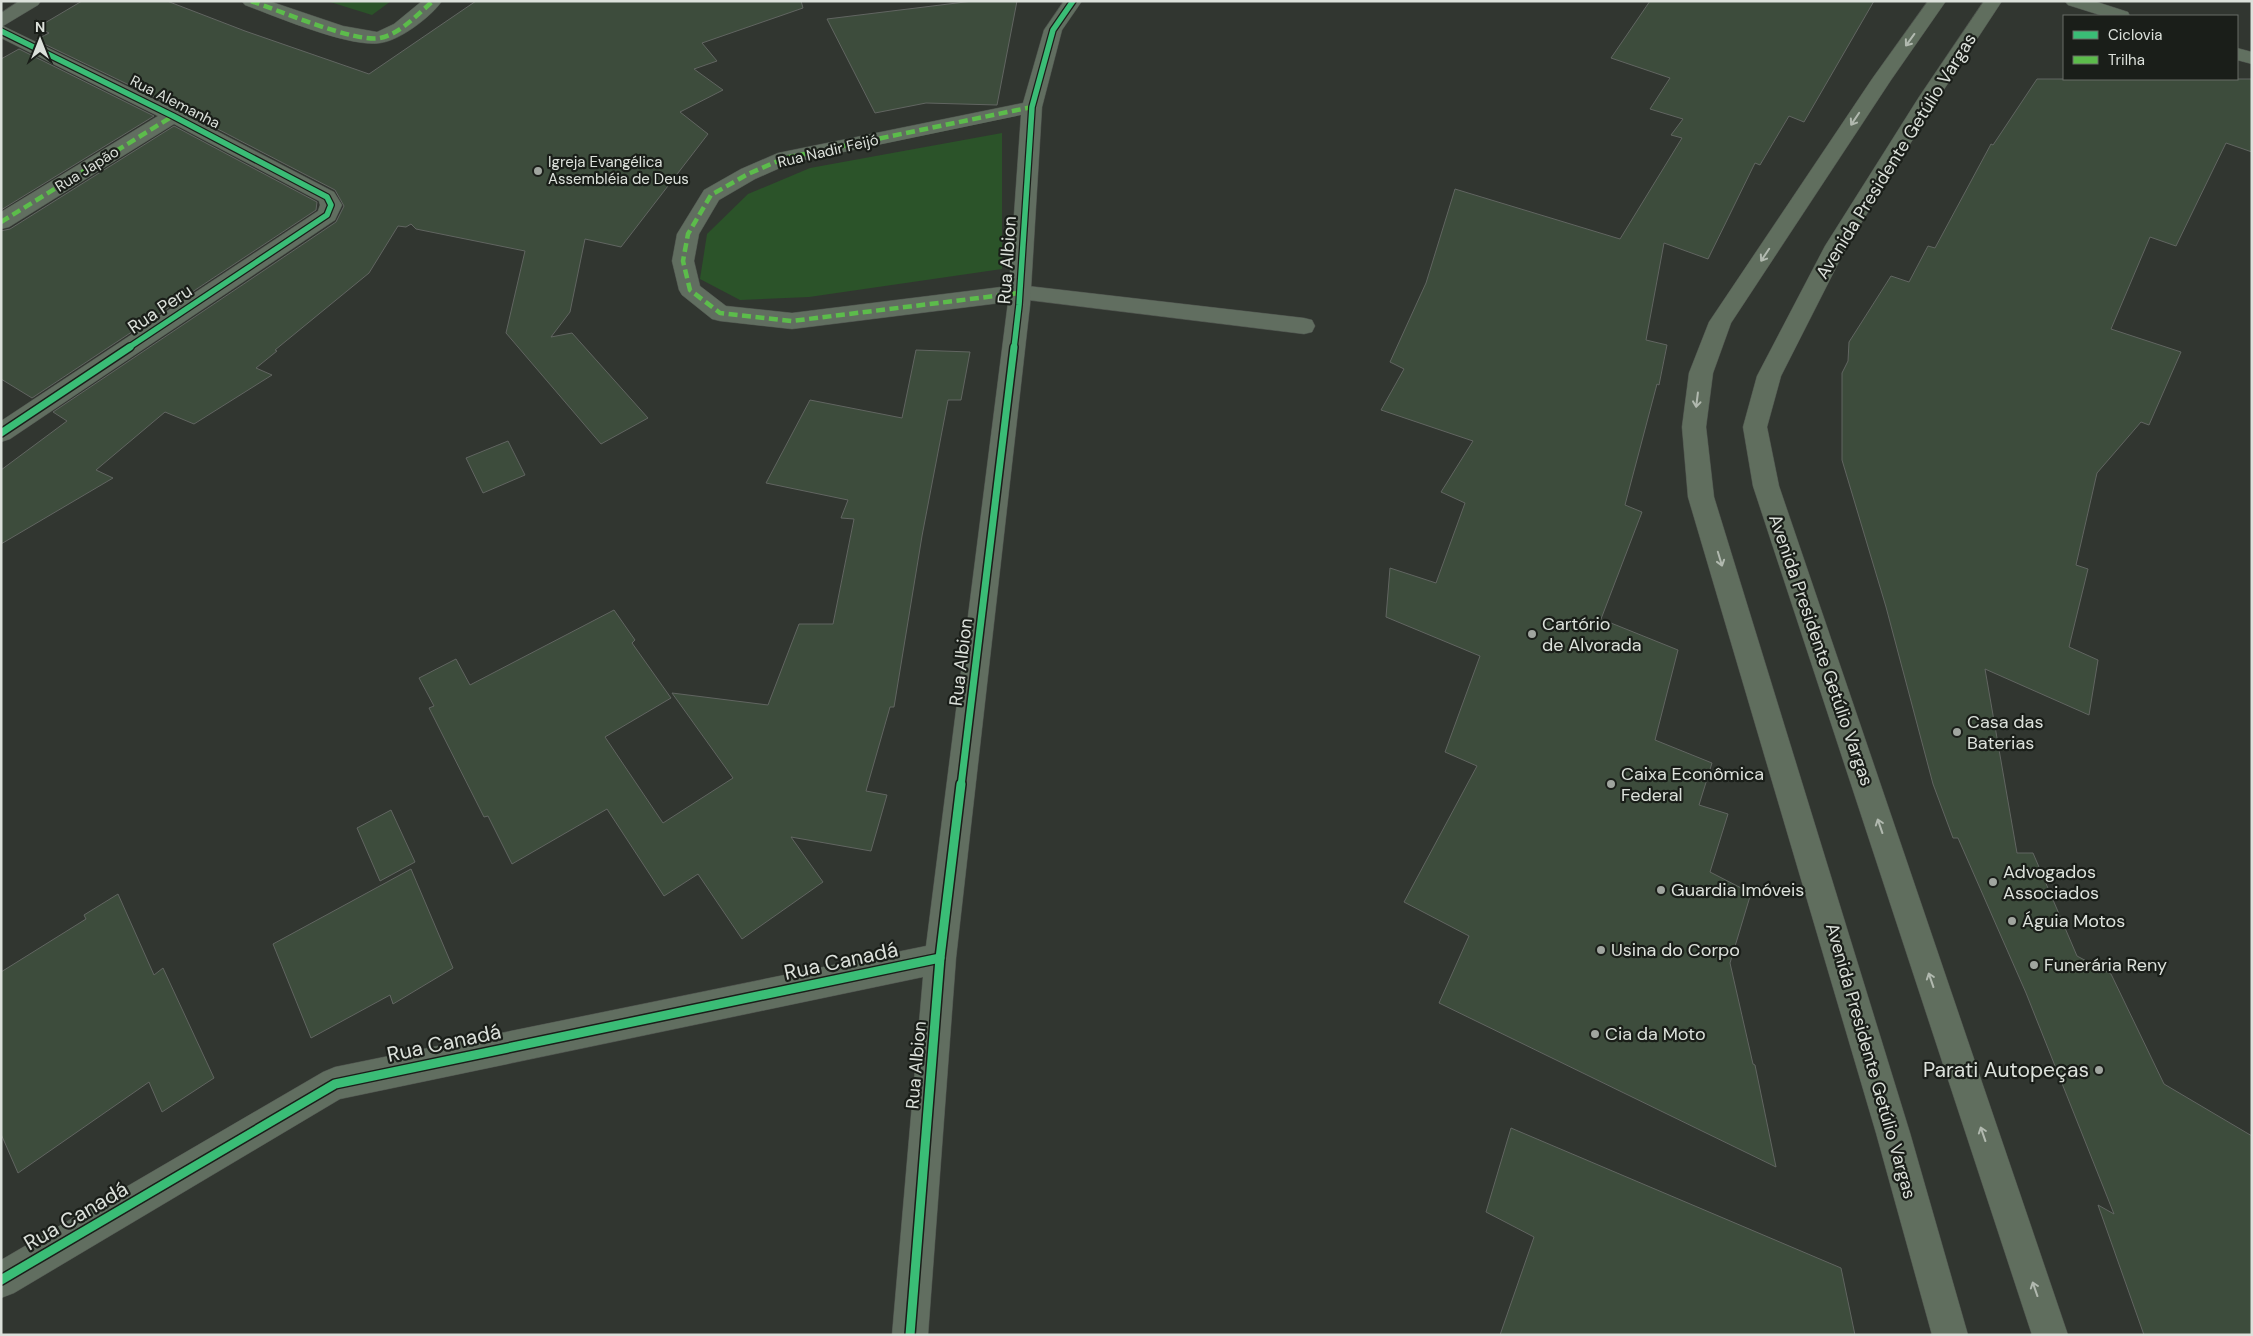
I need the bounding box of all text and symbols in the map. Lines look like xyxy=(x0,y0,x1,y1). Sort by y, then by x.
north arrow xyxy=(15,15,65,65)
legend xyxy=(2063,15,2238,80)
text: N xyxy=(35,18,45,36)
text: Ciclovia xyxy=(2108,25,2162,45)
street label: Avenida Presidente Getúlio Vargas xyxy=(1810,29,1982,283)
one-way arrow xyxy=(1904,33,1915,46)
text: Trilha xyxy=(2108,50,2145,70)
street label: Rua Alemanha xyxy=(127,71,223,133)
one-way arrow xyxy=(1849,112,1859,126)
street label: Rua Nadir Feijó xyxy=(776,130,881,172)
street label: Rua Japão xyxy=(51,141,123,196)
place label: Igreja Evangélica Assembléia de Deus xyxy=(548,152,689,189)
marker: Igreja Evangélica Assembléia de Deus xyxy=(532,165,544,177)
street label: Rua Albion xyxy=(992,215,1022,305)
one-way arrow xyxy=(1760,247,1770,261)
street label: Rua Peru xyxy=(123,279,197,339)
one-way arrow xyxy=(1692,392,1702,408)
street label: Avenida Presidente Getúlio Vargas xyxy=(1763,511,1879,789)
one-way arrow xyxy=(1716,551,1726,567)
place label: Cartório de Alvorada xyxy=(1542,612,1642,657)
street label: Rua Albion xyxy=(944,617,978,707)
marker: Cartório de Alvorada xyxy=(1526,628,1538,640)
place label: Casa das Baterias xyxy=(1967,710,2043,755)
marker: Casa das Baterias xyxy=(1951,726,1963,738)
place label: Caixa Econômica Federal xyxy=(1621,762,1764,807)
marker: Caixa Econômica Federal xyxy=(1605,778,1617,790)
one-way arrow xyxy=(1875,819,1884,835)
place label: Advogados Associados xyxy=(2003,860,2099,905)
marker: Advogados Associados xyxy=(1987,876,1999,888)
place label: Guardia Imóveis xyxy=(1671,878,1804,902)
marker: Guardia Imóveis xyxy=(1655,884,1667,896)
place label: Águia Motos xyxy=(2022,909,2125,933)
marker: Águia Motos xyxy=(2006,915,2018,927)
street label: Avenida Presidente Getúlio Vargas xyxy=(1820,920,1922,1202)
street label: Rua Canadá xyxy=(781,935,901,987)
place label: Usina do Corpo xyxy=(1611,938,1740,962)
marker: Usina do Corpo xyxy=(1595,944,1607,956)
place label: Funerária Reny xyxy=(2044,953,2167,977)
marker: Funerária Reny xyxy=(2028,959,2040,971)
one-way arrow xyxy=(1926,973,1936,989)
street label: Rua Canadá xyxy=(384,1017,504,1069)
street label: Rua Albion xyxy=(900,1020,932,1110)
place label: Cia da Moto xyxy=(1605,1022,1706,1046)
marker: Cia da Moto xyxy=(1589,1028,1601,1040)
place label: Parati Autopeças xyxy=(1923,1056,2089,1084)
marker: Parati Autopeças xyxy=(2093,1064,2105,1076)
one-way arrow xyxy=(1978,1127,1987,1143)
street label: Rua Canadá xyxy=(19,1175,133,1257)
one-way arrow xyxy=(2029,1281,2039,1297)

